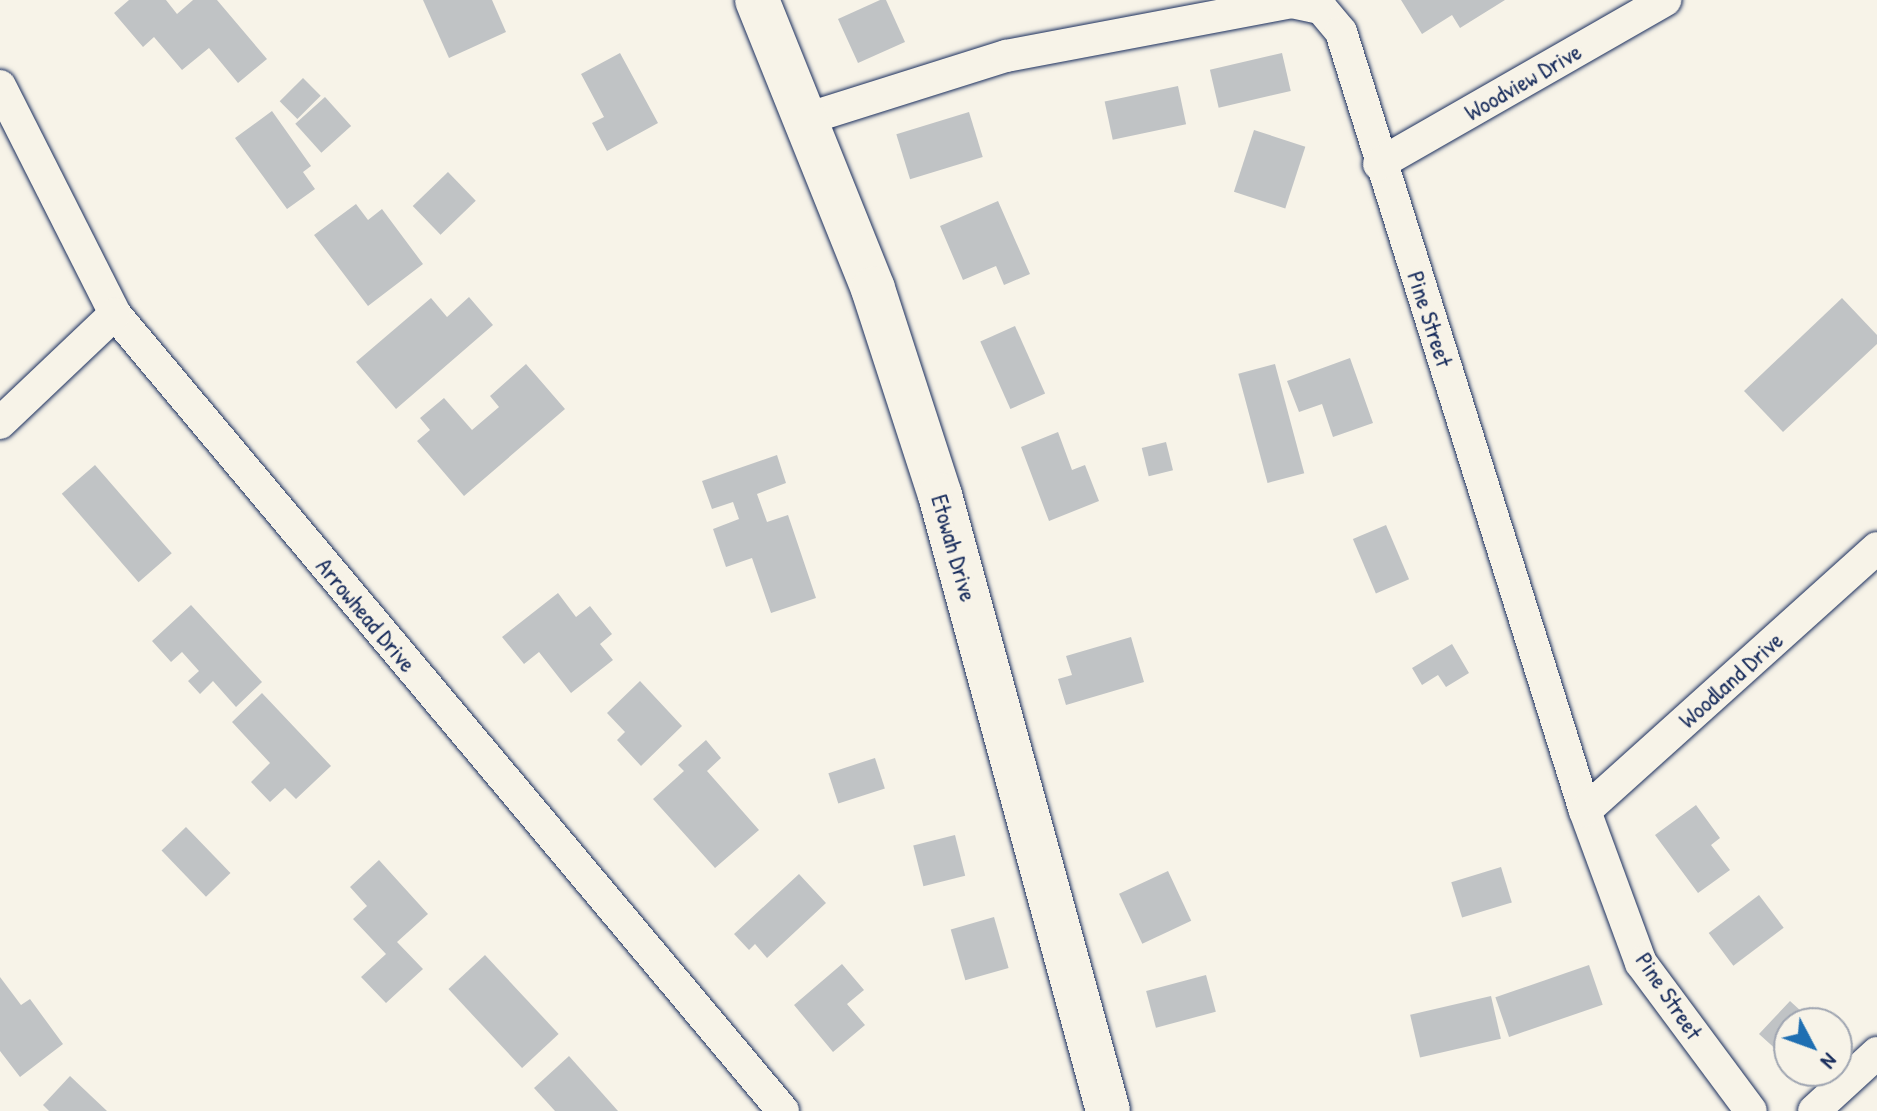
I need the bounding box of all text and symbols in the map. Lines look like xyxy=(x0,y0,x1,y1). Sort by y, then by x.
street label: Woodview Drive xyxy=(1460,37,1586,127)
street label: Pine Street xyxy=(1401,268,1459,370)
street label: Etowah Drive xyxy=(925,491,983,605)
street label: Arrowhead Drive xyxy=(310,552,422,678)
street label: Woodland Drive xyxy=(1673,626,1789,734)
street label: Pine Street xyxy=(1629,947,1709,1045)
north arrow xyxy=(1773,1007,1853,1087)
text: N xyxy=(1814,1047,1845,1076)

